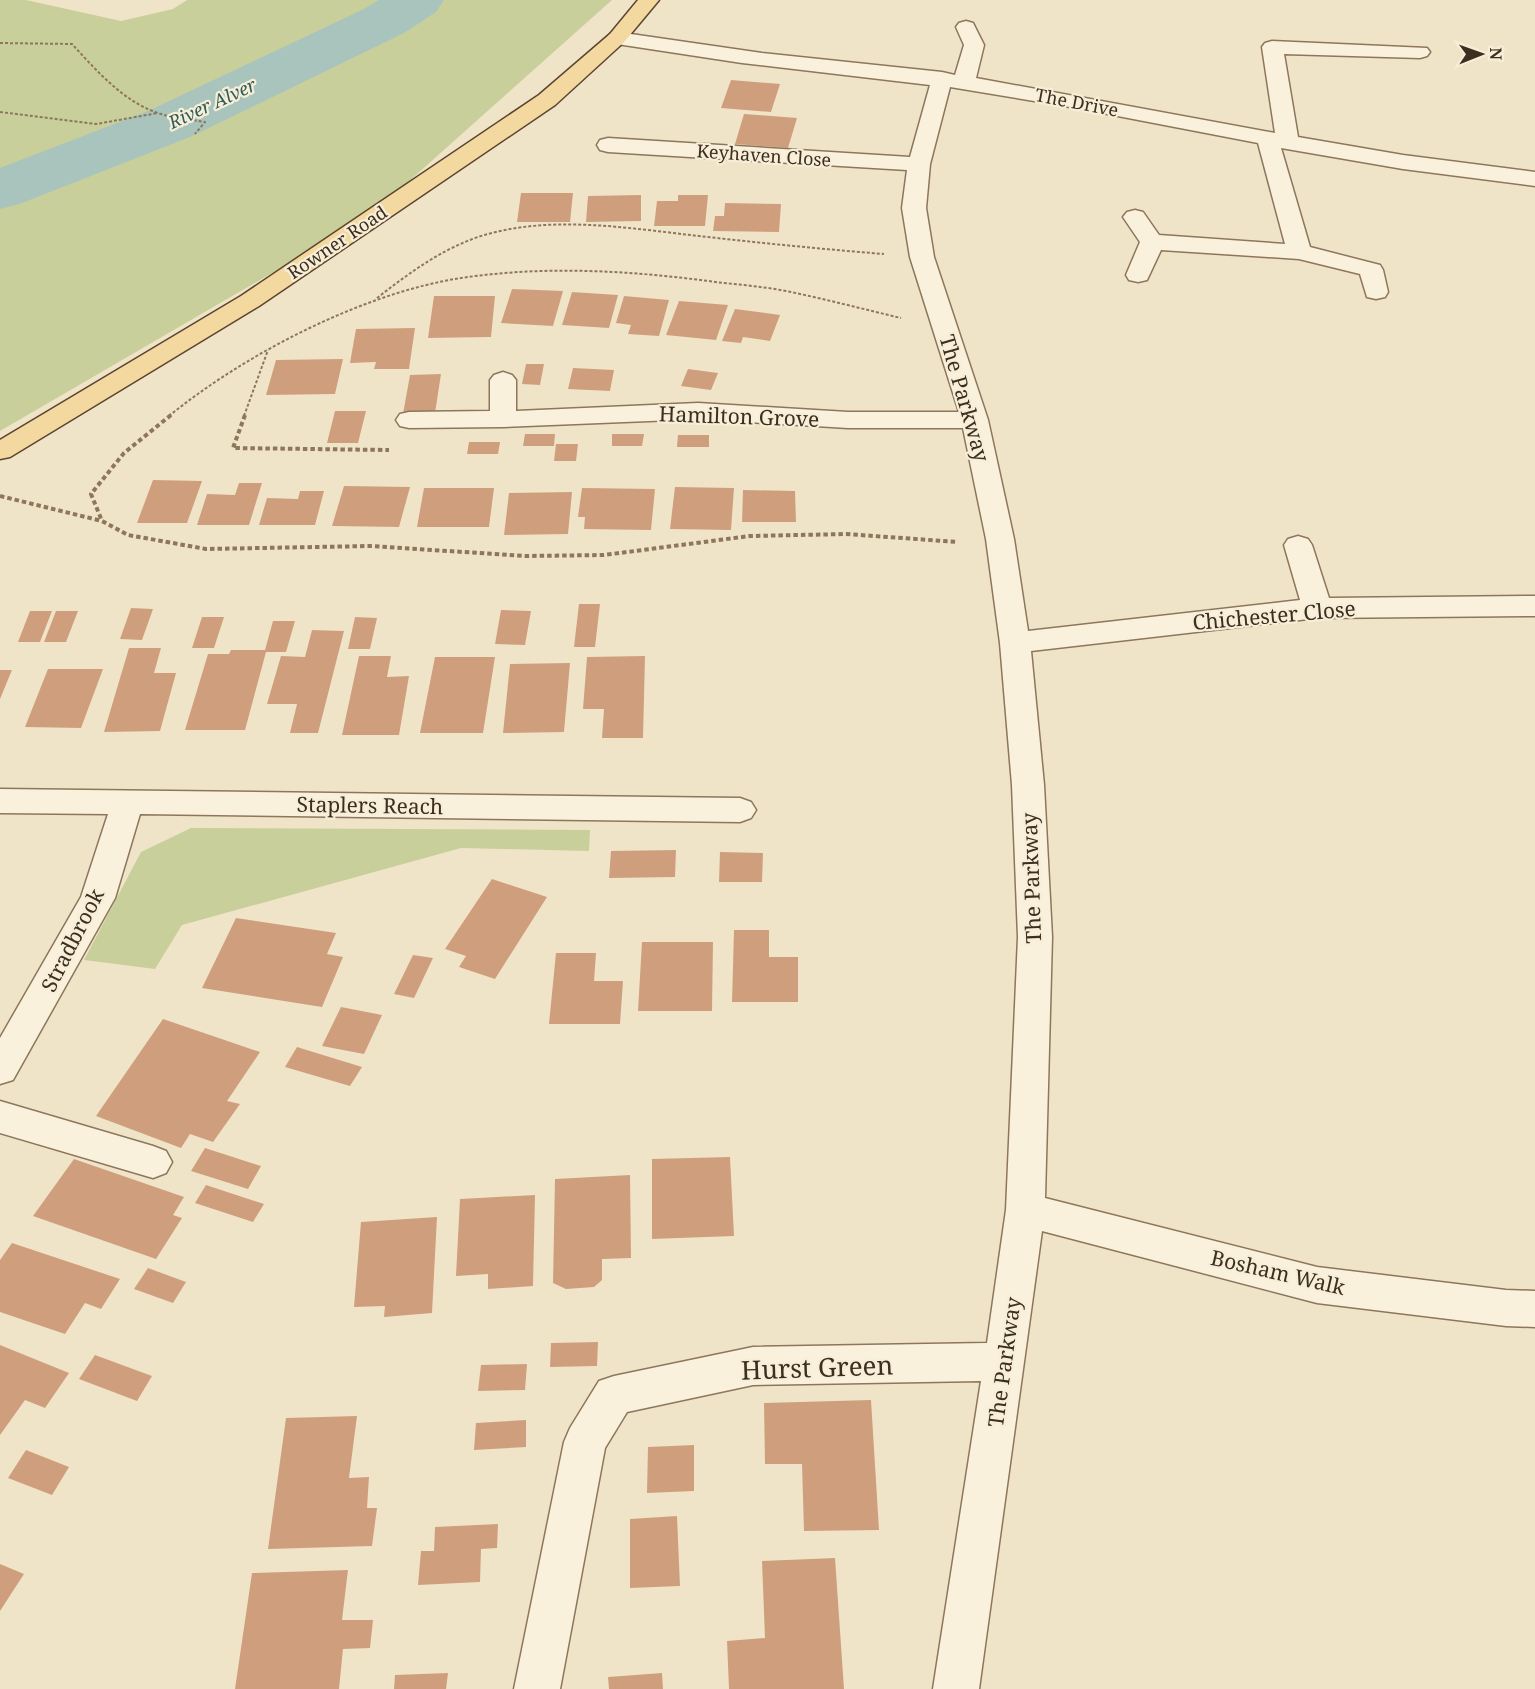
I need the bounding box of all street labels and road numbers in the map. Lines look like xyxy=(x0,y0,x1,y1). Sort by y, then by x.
street label: The Drive xyxy=(1033,82,1121,122)
street label: Keyhaven Close xyxy=(696,138,832,172)
street label: Rowner Road xyxy=(282,200,392,284)
street label: The Parkway xyxy=(933,331,997,465)
street label: Hamilton Grove xyxy=(658,399,820,433)
street label: Chichester Close xyxy=(1191,594,1357,636)
street label: Staplers Reach xyxy=(296,790,444,820)
street label: The Parkway xyxy=(1015,812,1047,944)
street label: Stradbrook xyxy=(34,883,110,996)
street label: Bosham Walk xyxy=(1208,1243,1349,1301)
street label: The Parkway xyxy=(981,1295,1027,1429)
street label: Hurst Green xyxy=(740,1346,894,1388)

